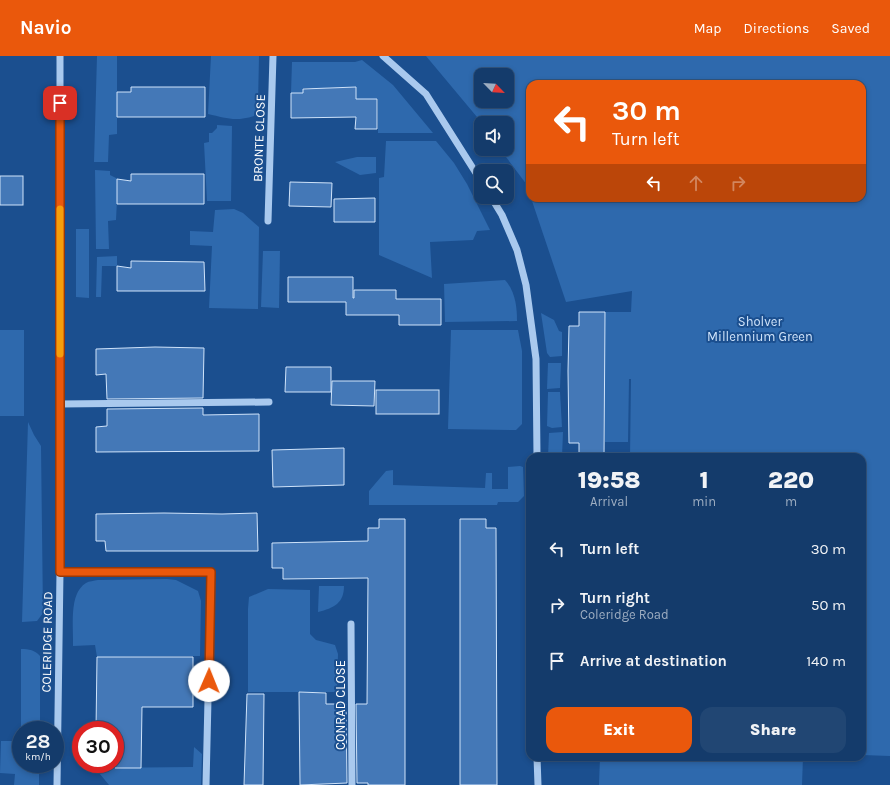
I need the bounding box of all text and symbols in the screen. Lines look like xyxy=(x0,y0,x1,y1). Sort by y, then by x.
text: Navio xyxy=(20,17,72,39)
text: Map xyxy=(694,20,722,37)
text: Directions xyxy=(744,20,809,37)
text: Saved xyxy=(831,20,870,37)
north arrow xyxy=(474,68,514,108)
map controls xyxy=(474,68,514,204)
pin xyxy=(43,86,77,120)
icon: arrive xyxy=(49,92,71,114)
street label: BRONTE CLOSE xyxy=(250,94,268,182)
text: 30 m xyxy=(612,94,681,127)
icon: left xyxy=(546,96,598,148)
button: sound xyxy=(474,116,514,156)
text: Turn left xyxy=(612,128,680,150)
button: search xyxy=(474,164,514,204)
icon: left xyxy=(643,172,665,194)
icon: ahead xyxy=(685,172,707,194)
icon: right xyxy=(727,172,749,194)
park label: Sholver Millennium Green xyxy=(707,314,813,344)
text: 19:58 xyxy=(578,466,640,494)
text: 1 xyxy=(700,466,709,494)
text: 220 xyxy=(768,466,814,494)
text: Arrival xyxy=(590,494,628,509)
text: min xyxy=(692,494,716,509)
text: m xyxy=(785,494,797,509)
icon: left xyxy=(546,538,568,560)
text: Turn left xyxy=(580,540,639,558)
text: 30 m xyxy=(811,540,846,558)
text: Turn right xyxy=(580,589,650,607)
street label: COLERIDGE ROAD xyxy=(39,591,55,693)
icon: right xyxy=(546,594,568,616)
text: 50 m xyxy=(811,596,846,614)
text: Coleridge Road xyxy=(580,607,669,622)
icon: arrive xyxy=(546,650,568,672)
text: Arrive at destination xyxy=(580,652,727,670)
text: 140 m xyxy=(806,652,846,670)
position arrow xyxy=(188,660,230,702)
street label: CONRAD CLOSE xyxy=(333,660,348,750)
button: Exit xyxy=(546,707,692,753)
button: Share xyxy=(700,707,846,753)
speed limit sign: 30 xyxy=(72,721,124,773)
text: 28 xyxy=(25,730,51,753)
text: km/h xyxy=(25,751,51,763)

